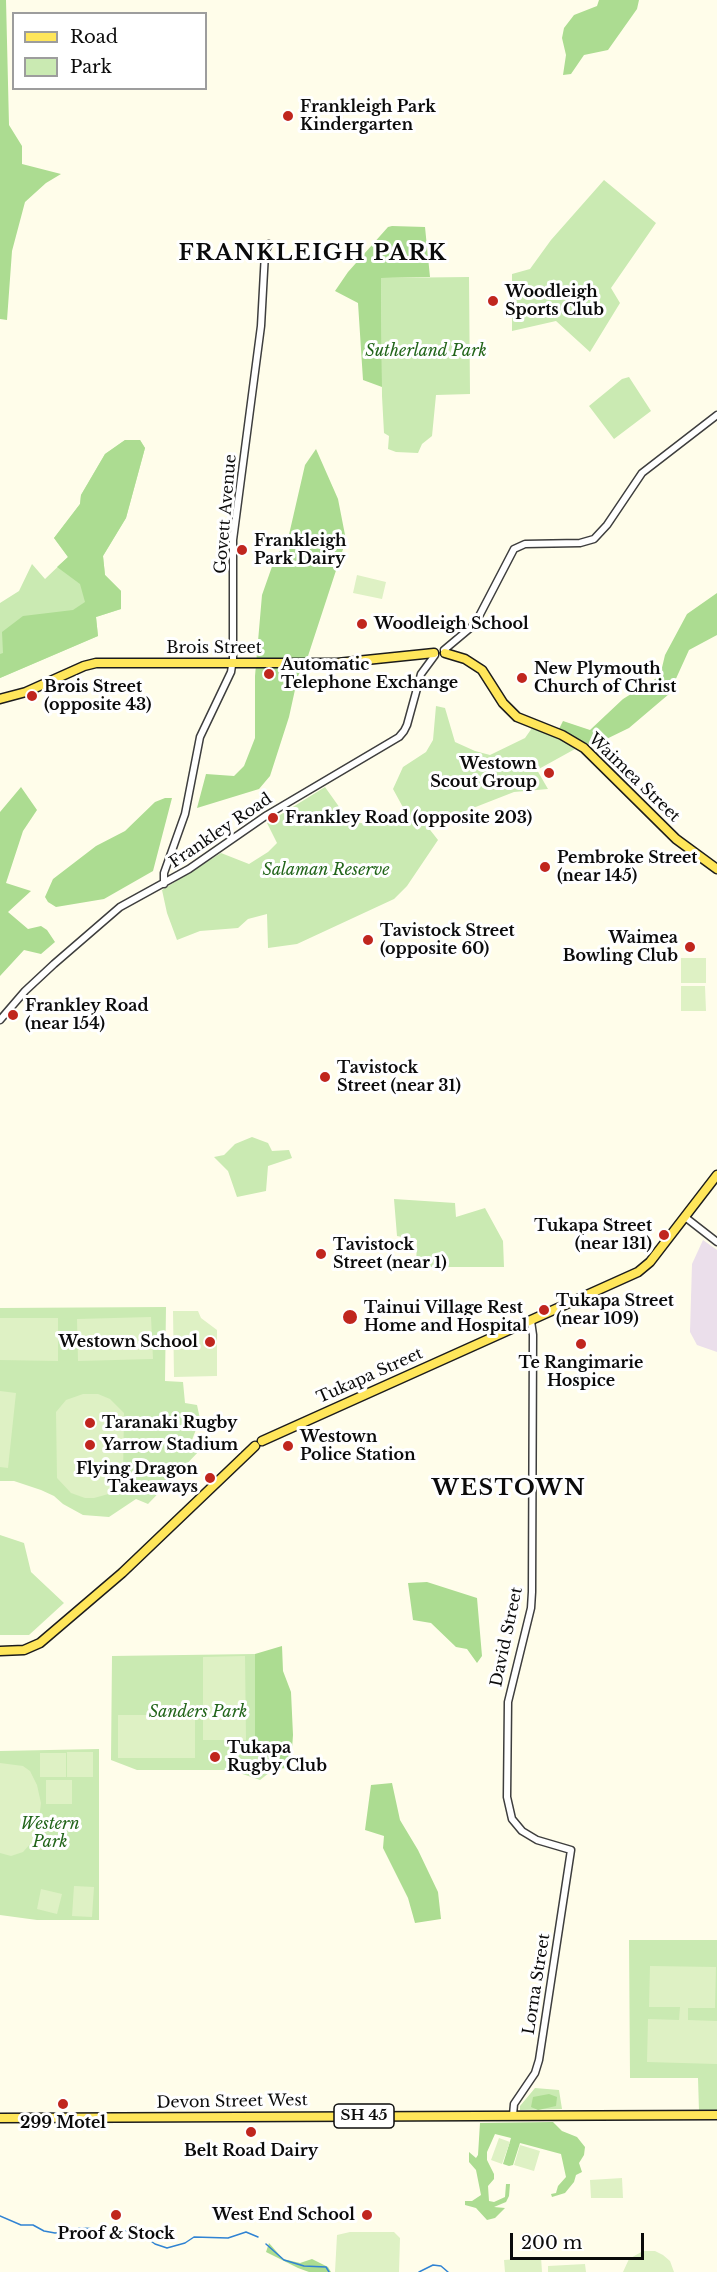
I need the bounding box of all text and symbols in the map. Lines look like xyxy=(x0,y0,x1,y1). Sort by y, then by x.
legend xyxy=(12,12,207,90)
text: Road xyxy=(70,26,118,48)
text: Park xyxy=(70,56,112,78)
place label: Frankleigh Park Kindergarten xyxy=(300,97,436,135)
marker: Frankleigh Park Kindergarten xyxy=(281,109,295,123)
district label: FRANKLEIGH PARK xyxy=(179,241,447,267)
place label: Woodleigh Sports Club xyxy=(505,282,604,320)
marker: Woodleigh Sports Club xyxy=(486,294,500,308)
park label: Sutherland Park xyxy=(365,341,487,361)
street label: Govett Avenue xyxy=(211,453,241,575)
place label: Frankleigh Park Dairy xyxy=(254,531,346,569)
marker: Frankleigh Park Dairy xyxy=(235,543,249,557)
place label: Woodleigh School xyxy=(374,614,529,634)
marker: Woodleigh School xyxy=(355,617,369,631)
street label: Brois Street xyxy=(166,638,262,658)
place label: Automatic Telephone Exchange xyxy=(281,655,458,693)
place label: New Plymouth Church of Christ xyxy=(534,659,676,697)
marker: Automatic Telephone Exchange xyxy=(262,667,276,681)
marker: New Plymouth Church of Christ xyxy=(515,671,529,685)
place label: Brois Street (opposite 43) xyxy=(44,677,151,715)
marker: Brois Street (opposite 43) xyxy=(25,689,39,703)
street label: Waimea Street xyxy=(584,730,684,826)
place label: Westown Scout Group xyxy=(430,754,537,792)
marker: Westown Scout Group xyxy=(542,766,556,780)
street label: Frankley Road xyxy=(166,790,276,872)
place label: Frankley Road (opposite 203) xyxy=(285,808,532,828)
marker: Frankley Road (opposite 203) xyxy=(266,811,280,825)
place label: Pembroke Street (near 145) xyxy=(557,848,697,886)
park label: Salaman Reserve xyxy=(263,860,389,880)
marker: Pembroke Street (near 145) xyxy=(538,860,552,874)
place label: Tavistock Street (opposite 60) xyxy=(380,921,515,959)
place label: Waimea Bowling Club xyxy=(563,928,678,966)
marker: Tavistock Street (opposite 60) xyxy=(361,933,375,947)
marker: Waimea Bowling Club xyxy=(683,940,697,954)
place label: Frankley Road (near 154) xyxy=(25,996,149,1034)
marker: Frankley Road (near 154) xyxy=(6,1008,20,1022)
place label: Tavistock Street (near 31) xyxy=(337,1058,461,1096)
marker: Tavistock Street (near 31) xyxy=(318,1070,332,1084)
place label: Tukapa Street (near 131) xyxy=(534,1216,652,1254)
marker: Tukapa Street (near 131) xyxy=(657,1228,671,1242)
place label: Tavistock Street (near 1) xyxy=(333,1235,447,1273)
marker: Tavistock Street (near 1) xyxy=(314,1247,328,1261)
place label: Tukapa Street (near 109) xyxy=(556,1291,674,1329)
place label: Tainui Village Rest Home and Hospital xyxy=(364,1298,527,1336)
marker: Tukapa Street (near 109) xyxy=(537,1303,551,1317)
marker: Tainui Village Rest Home and Hospital xyxy=(341,1308,359,1326)
place label: Westown School xyxy=(58,1332,198,1352)
marker: Westown School xyxy=(203,1335,217,1349)
marker: Te Rangimarie Hospice xyxy=(574,1337,588,1351)
street label: Tukapa Street xyxy=(314,1344,426,1408)
place label: Te Rangimarie Hospice xyxy=(519,1353,643,1391)
place label: Taranaki Rugby xyxy=(102,1413,237,1433)
marker: Taranaki Rugby xyxy=(83,1416,97,1430)
place label: Westown Police Station xyxy=(300,1427,416,1465)
place label: Yarrow Stadium xyxy=(102,1435,238,1455)
marker: Yarrow Stadium xyxy=(83,1438,97,1452)
marker: Westown Police Station xyxy=(281,1439,295,1453)
place label: Flying Dragon Takeaways xyxy=(76,1459,198,1497)
marker: Flying Dragon Takeaways xyxy=(203,1471,217,1485)
district label: WESTOWN xyxy=(432,1476,586,1502)
street label: David Street xyxy=(487,1585,527,1689)
park label: Sanders Park xyxy=(149,1702,247,1722)
place label: Tukapa Rugby Club xyxy=(227,1738,327,1776)
marker: Tukapa Rugby Club xyxy=(208,1750,222,1764)
park label: Western Park xyxy=(21,1814,79,1852)
street label: Lorna Street xyxy=(520,1932,554,2036)
street label: Devon Street West xyxy=(156,2091,308,2113)
marker: 299 Motel xyxy=(56,2097,70,2111)
road number: SH 45 xyxy=(334,2104,394,2128)
place label: 299 Motel xyxy=(20,2113,106,2133)
marker: Belt Road Dairy xyxy=(244,2125,258,2139)
place label: Belt Road Dairy xyxy=(184,2141,318,2161)
place label: West End School xyxy=(212,2205,355,2225)
marker: Proof & Stock xyxy=(109,2208,123,2222)
marker: West End School xyxy=(360,2208,374,2222)
scale bar xyxy=(513,2221,646,2259)
place label: Proof & Stock xyxy=(57,2224,175,2244)
text: 200 m xyxy=(521,2232,582,2254)

